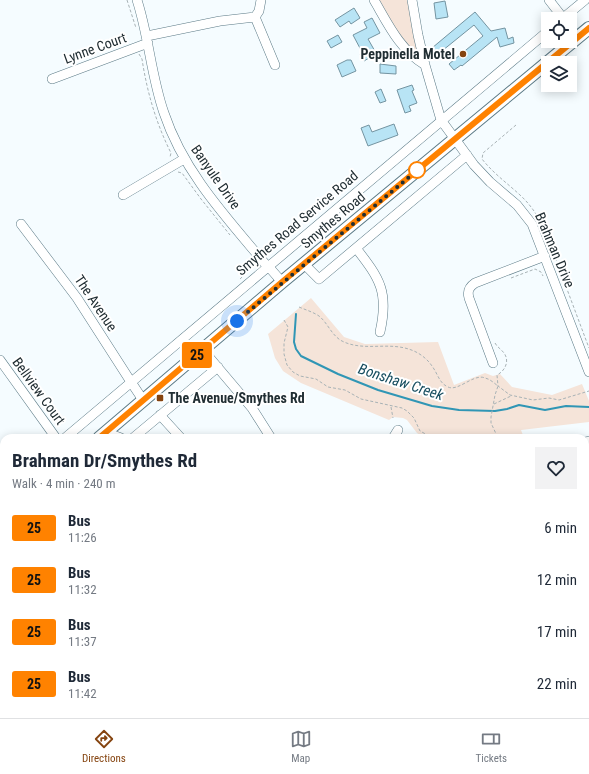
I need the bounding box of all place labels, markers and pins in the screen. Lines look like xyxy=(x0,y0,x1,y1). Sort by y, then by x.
place label: Peppinella Motel xyxy=(360,46,455,62)
marker: Peppinella Motel xyxy=(458,49,468,59)
unlabelled marker xyxy=(408,161,426,179)
place label: The Avenue/Smythes Rd xyxy=(168,390,305,406)
marker: The Avenue/Smythes Rd xyxy=(155,393,165,403)

